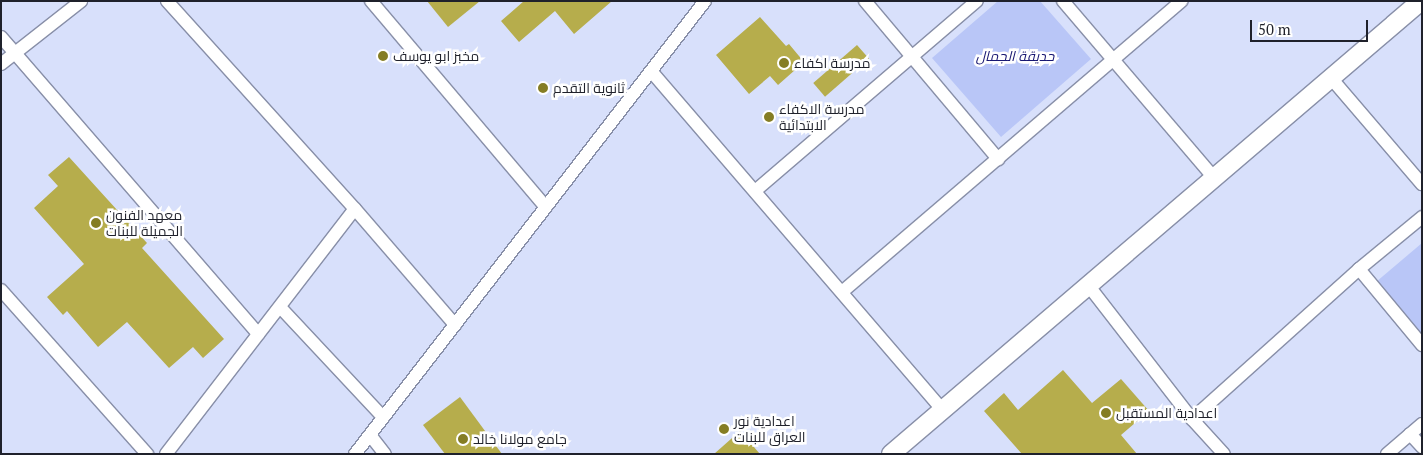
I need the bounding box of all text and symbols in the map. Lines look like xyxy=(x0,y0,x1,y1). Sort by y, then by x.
scale bar xyxy=(1253,10,1370,42)
text: 50 m xyxy=(1258,19,1291,39)
place label: مخبز ابو يوسف xyxy=(393,48,479,64)
park label: حديقة الجمال xyxy=(976,48,1054,64)
marker: مخبز ابو يوسف xyxy=(377,50,389,62)
place label: مدرسة اكفاء xyxy=(794,55,870,71)
marker: مدرسة اكفاء xyxy=(778,57,790,69)
place label: ثانوية التقدم xyxy=(553,80,625,96)
marker: ثانوية التقدم xyxy=(537,82,549,94)
place label: مدرسة الاكفاء الابتدائية xyxy=(779,101,864,134)
marker: مدرسة الاكفاء الابتدائية xyxy=(763,111,775,123)
place label: معهد الفنون الجميلة للبنات xyxy=(106,207,183,240)
marker: معهد الفنون الجميلة للبنات xyxy=(90,217,102,229)
place label: اعدادية المستقبل xyxy=(1116,405,1217,421)
marker: اعدادية المستقبل xyxy=(1100,407,1112,419)
place label: اعدادية نور العراق للبنات xyxy=(734,413,806,446)
marker: اعدادية نور العراق للبنات xyxy=(718,423,730,435)
place label: جامع مولانا خالد xyxy=(473,431,567,447)
marker: جامع مولانا خالد xyxy=(457,433,469,445)

